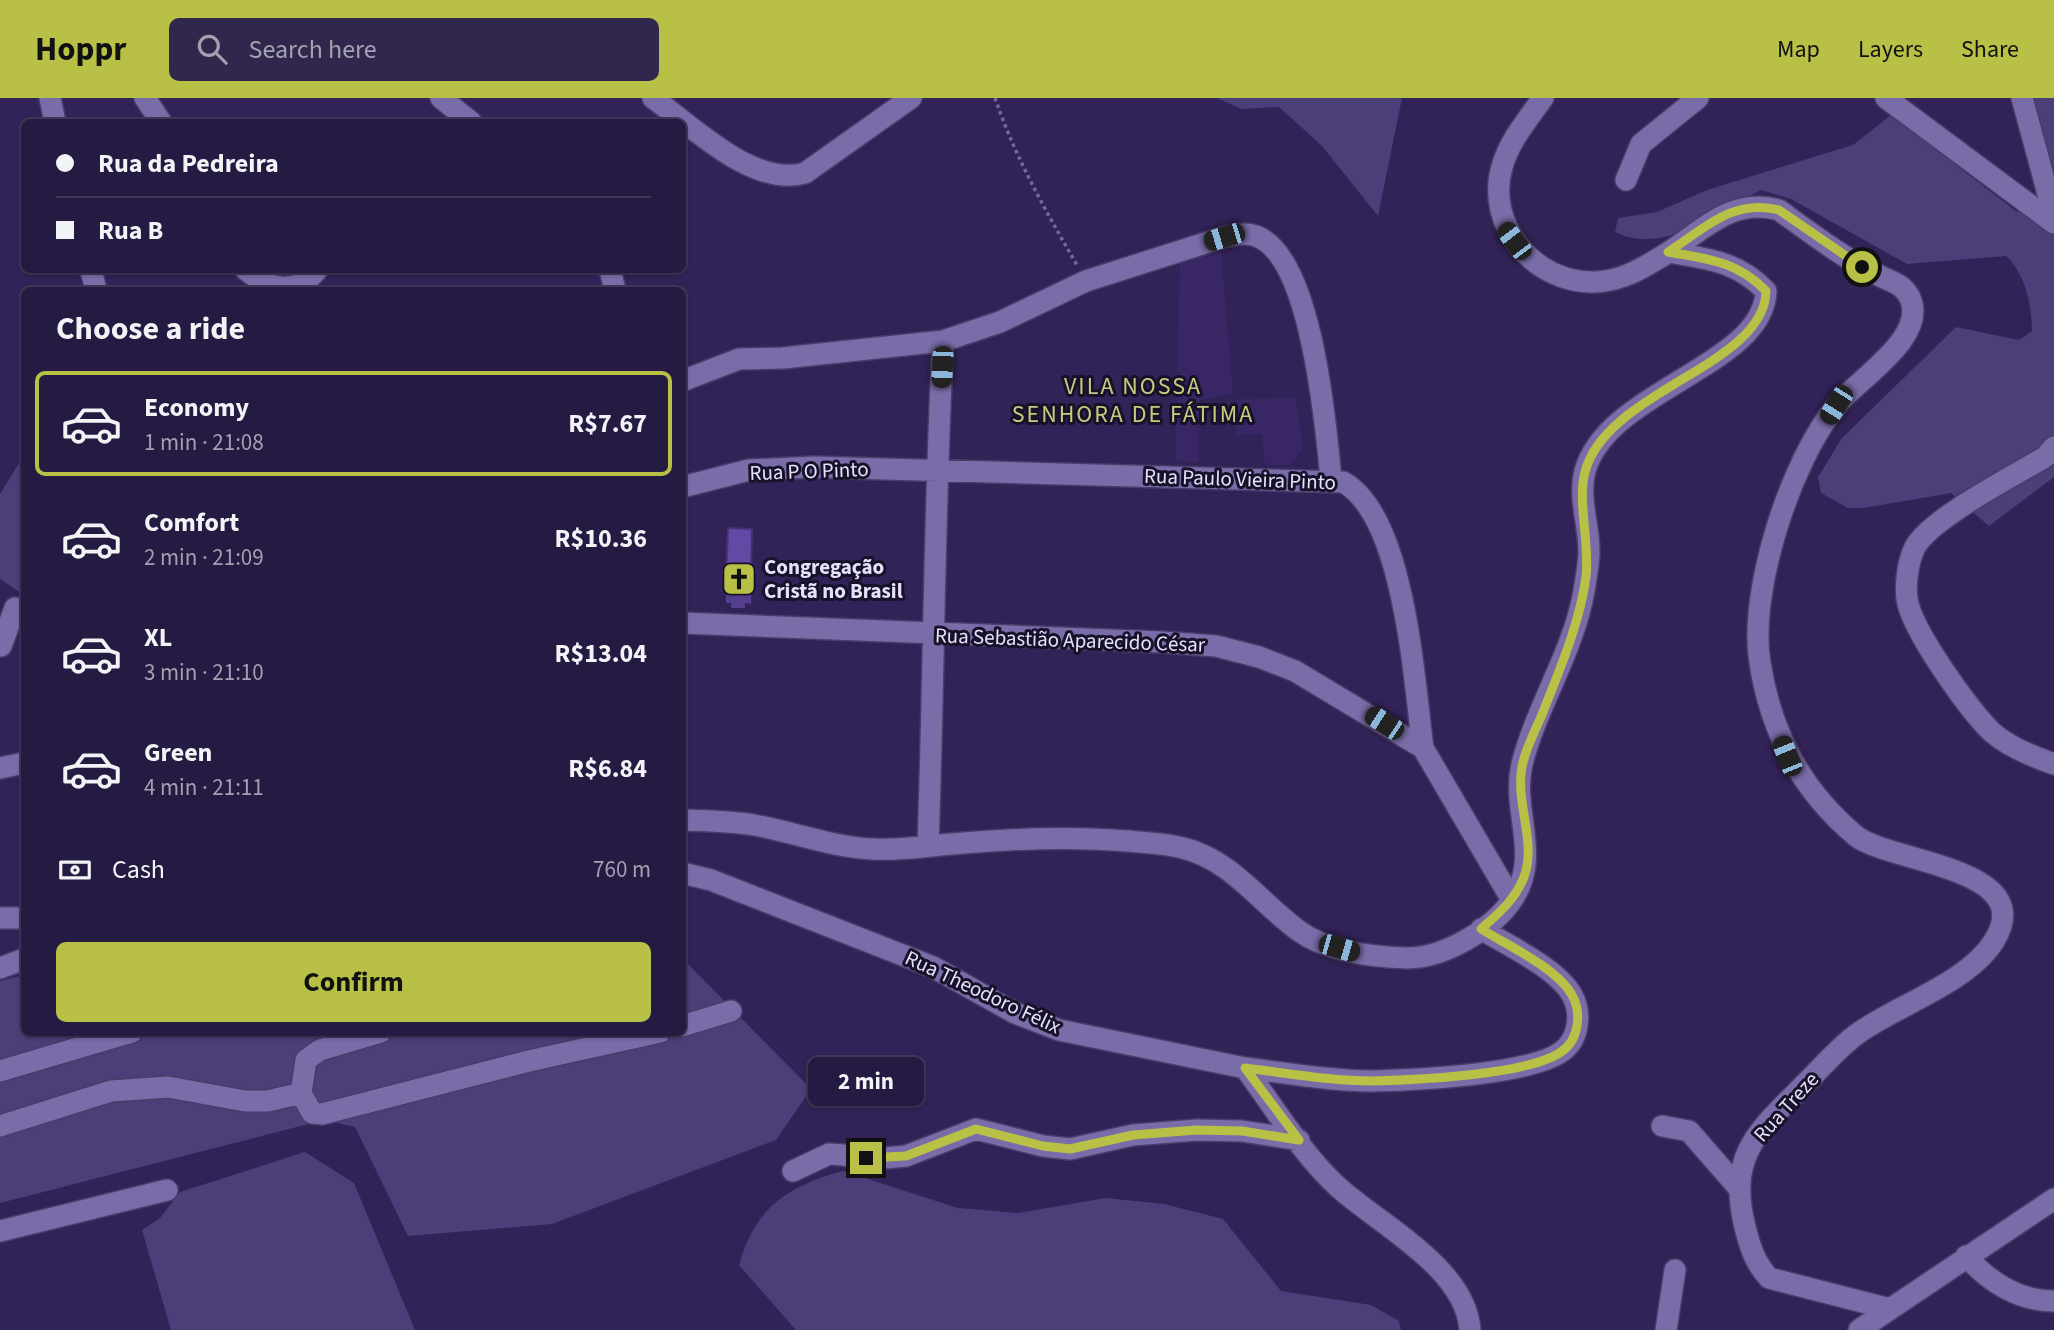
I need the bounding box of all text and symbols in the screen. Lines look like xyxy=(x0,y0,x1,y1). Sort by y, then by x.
search box xyxy=(169,18,659,81)
text: Hoppr xyxy=(35,26,127,73)
icon: search xyxy=(193,30,231,68)
text: Search here xyxy=(249,31,377,68)
text: Map xyxy=(1777,32,1820,67)
text: Layers xyxy=(1858,32,1923,67)
text: Share xyxy=(1961,32,2019,67)
text: Rua da Pedreira xyxy=(98,145,279,182)
text: Rua B xyxy=(98,212,163,249)
car xyxy=(1493,218,1536,264)
car xyxy=(1201,221,1248,253)
route start xyxy=(1846,251,1878,283)
text: Choose a ride xyxy=(56,306,245,352)
car xyxy=(931,345,954,389)
district label: VILA NOSSA SENHORA DE FÁTIMA xyxy=(1012,369,1254,432)
car xyxy=(1816,382,1857,428)
text: Economy xyxy=(144,389,249,426)
icon: car xyxy=(60,392,123,455)
text: R$7.67 xyxy=(568,405,647,442)
text: 1 min · 21:08 xyxy=(144,426,264,459)
street label: Rua P O Pinto xyxy=(749,454,869,488)
street label: Rua Paulo Vieira Pinto xyxy=(1144,461,1336,497)
text: Comfort xyxy=(144,504,239,541)
icon: car xyxy=(60,507,123,570)
text: R$10.36 xyxy=(555,520,647,557)
text: 2 min · 21:09 xyxy=(144,541,264,574)
place label: Congregação Cristã no Brasil xyxy=(764,552,903,606)
church icon: Congregação Cristã no Brasil xyxy=(720,560,758,598)
text: XL xyxy=(144,619,172,656)
street label: Rua Sebastião Aparecido César xyxy=(934,620,1206,660)
icon: car xyxy=(60,622,123,685)
text: R$13.04 xyxy=(555,635,647,672)
text: 3 min · 21:10 xyxy=(144,656,264,689)
car xyxy=(1361,703,1408,743)
car xyxy=(1770,733,1805,779)
text: Green xyxy=(144,734,212,771)
icon: car xyxy=(60,737,123,800)
text: R$6.84 xyxy=(568,750,647,787)
text: 4 min · 21:11 xyxy=(144,771,264,804)
icon: cash xyxy=(56,851,94,889)
text: Cash xyxy=(112,851,165,888)
text: 760 m xyxy=(593,853,651,886)
car xyxy=(1316,932,1363,964)
button: Confirm xyxy=(56,942,651,1022)
street label: Rua Theodoro Félix xyxy=(900,943,1066,1042)
callout: 2 min xyxy=(808,1056,924,1105)
text: 2 min xyxy=(838,1065,894,1098)
street label: Rua Treze xyxy=(1746,1065,1826,1149)
route end xyxy=(850,1142,882,1174)

